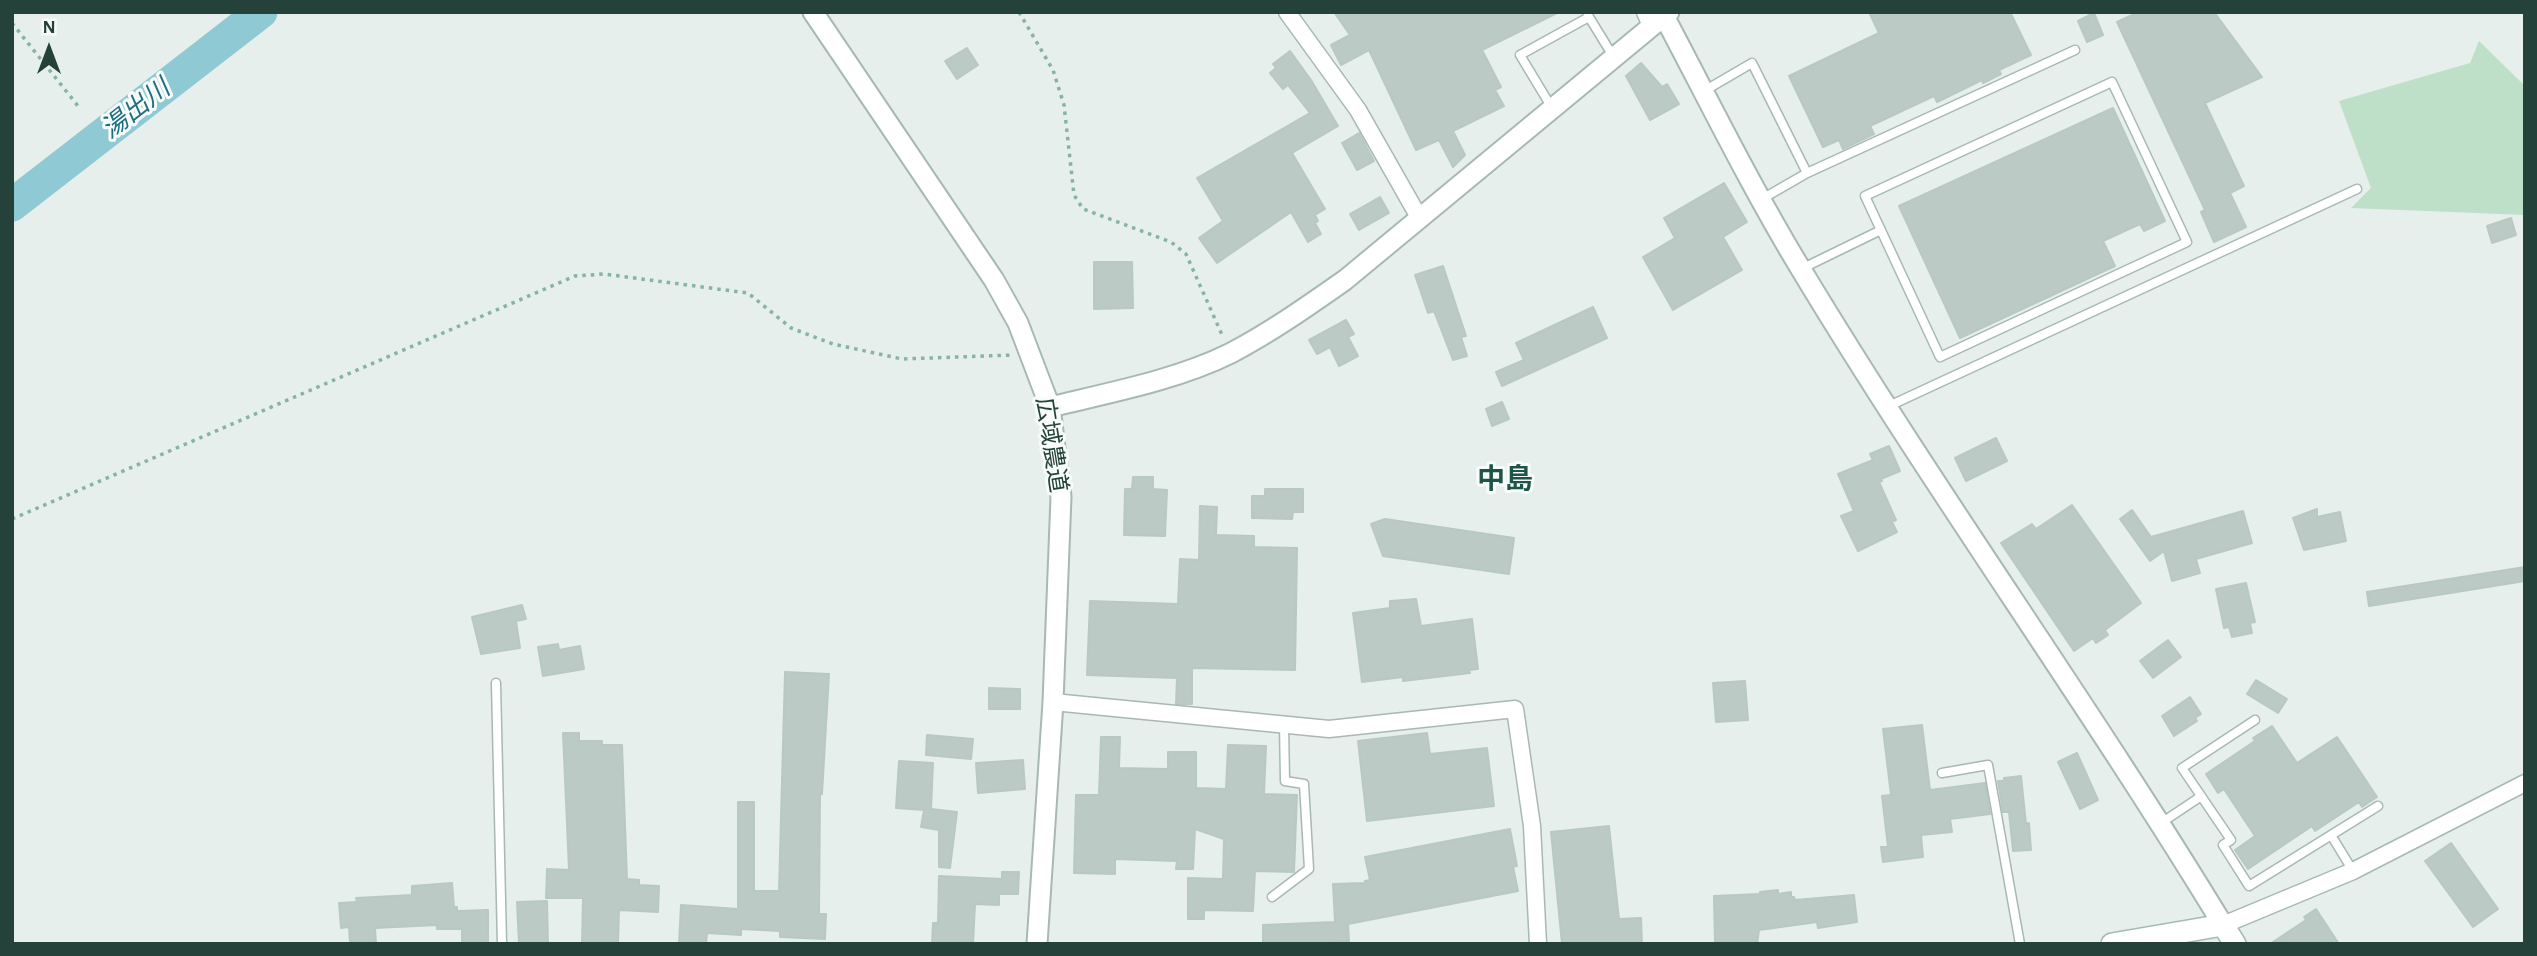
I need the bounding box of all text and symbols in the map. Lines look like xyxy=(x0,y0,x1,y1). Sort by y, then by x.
north arrow xyxy=(14,14,84,84)
text: N xyxy=(42,18,56,37)
water label: 湯出川 xyxy=(96,73,176,145)
street label: 広域農道 xyxy=(1029,395,1073,495)
district label: 中島 xyxy=(1477,463,1533,497)

